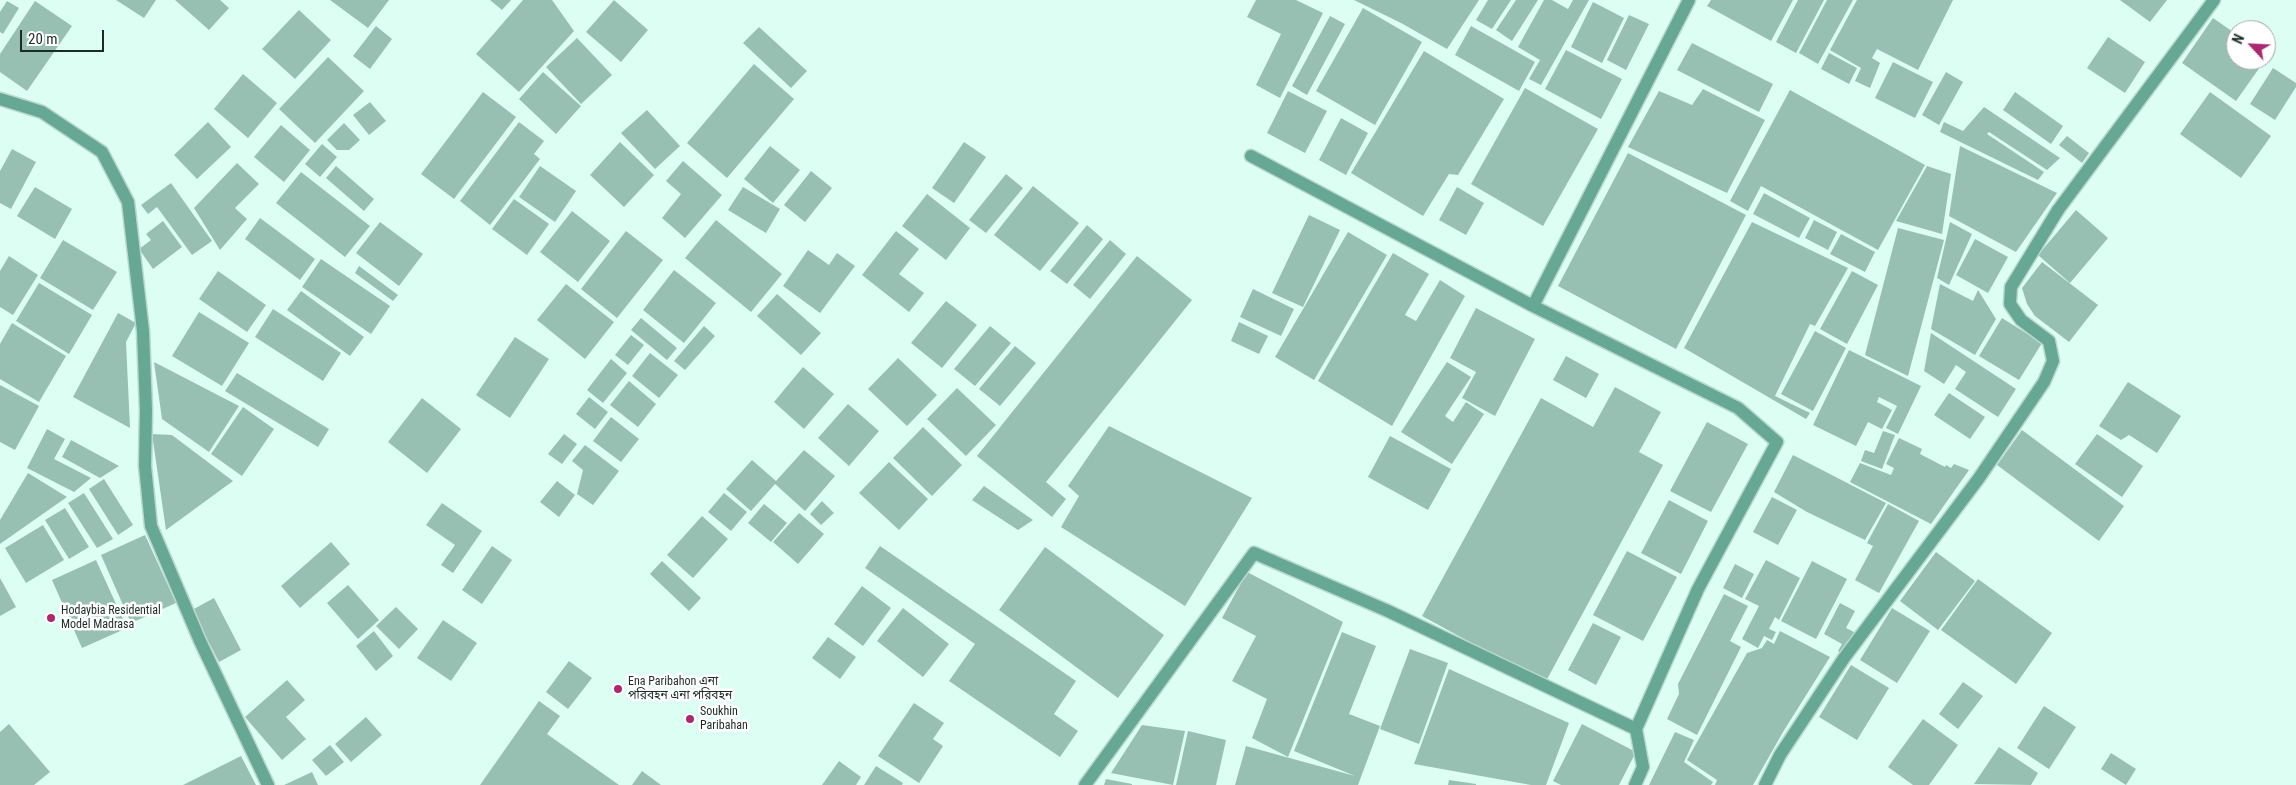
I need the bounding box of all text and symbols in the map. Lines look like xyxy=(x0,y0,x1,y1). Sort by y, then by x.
scale bar xyxy=(22,20,106,52)
north arrow xyxy=(2226,20,2276,70)
text: 20 m xyxy=(28,30,58,48)
text: N xyxy=(2229,32,2247,46)
place label: Hodaybia Residential Model Madrasa xyxy=(61,604,161,632)
marker: Hodaybia Residential Model Madrasa xyxy=(45,612,57,624)
place label: Ena Paribahon এনা পরিবহন এনা পরিবহন xyxy=(628,675,732,703)
marker: Ena Paribahon এনা পরিবহন এনা পরিবহন xyxy=(612,683,624,695)
place label: Soukhin Paribahan xyxy=(700,705,748,733)
marker: Soukhin Paribahan xyxy=(684,713,696,725)

